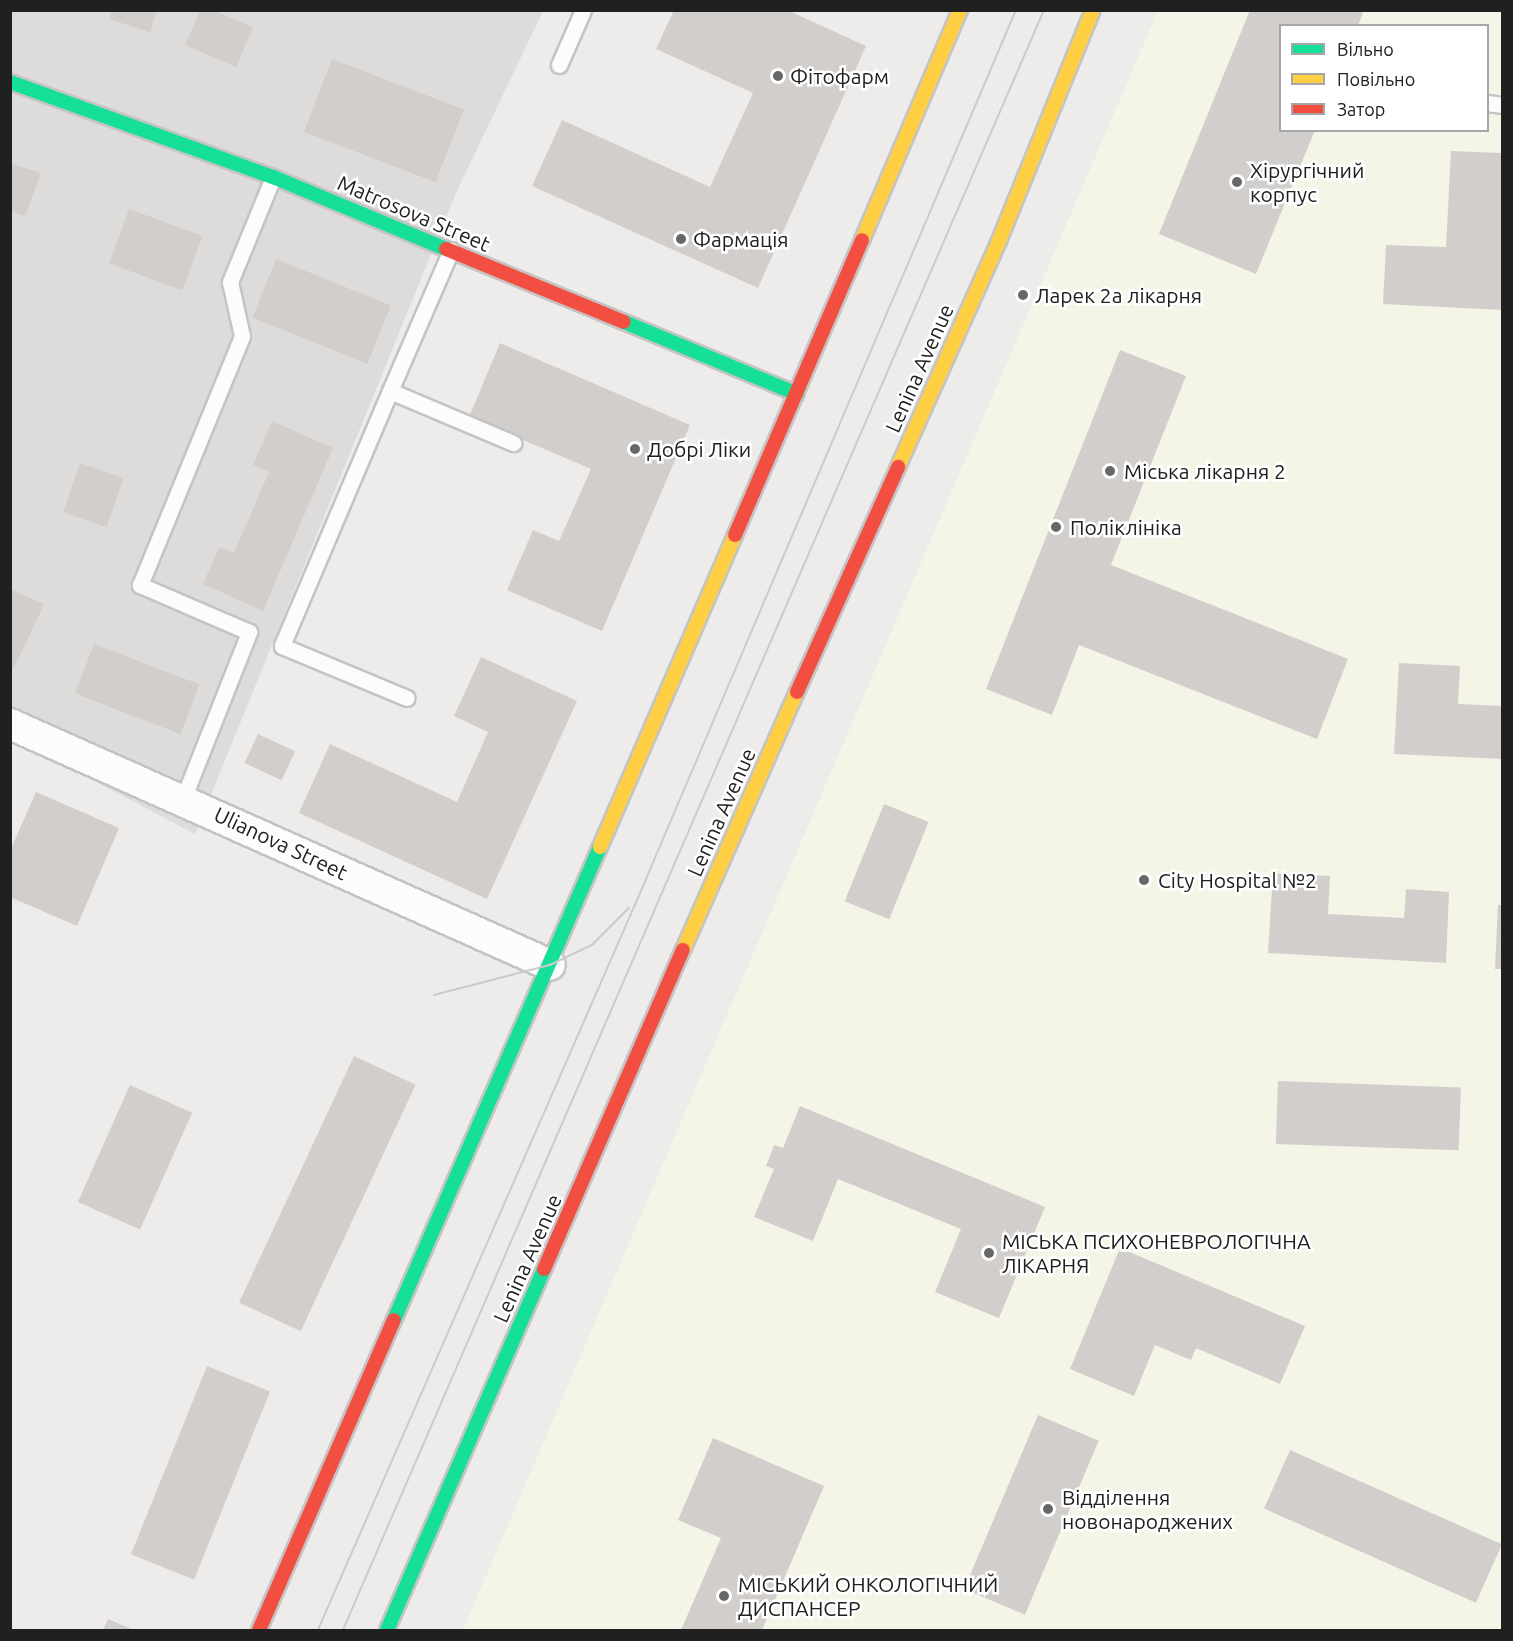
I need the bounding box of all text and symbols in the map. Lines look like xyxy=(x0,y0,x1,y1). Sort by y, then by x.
legend xyxy=(1279,24,1489,132)
text: Вільно xyxy=(1337,39,1394,59)
place label: Фітофарм xyxy=(790,63,889,89)
marker: Фітофарм xyxy=(771,69,785,83)
text: Повільно xyxy=(1337,69,1415,89)
text: Затор xyxy=(1337,99,1385,119)
place label: Хірургічний корпус xyxy=(1250,157,1364,207)
street label: Matrosova Street xyxy=(334,169,494,257)
marker: Хірургічний корпус xyxy=(1228,173,1246,191)
place label: Фармація xyxy=(693,226,789,252)
marker: Фармація xyxy=(674,232,688,246)
place label: Ларек 2а лікарня xyxy=(1035,282,1202,308)
marker: Ларек 2а лікарня xyxy=(1016,288,1030,302)
street label: Lenina Avenue xyxy=(879,300,959,436)
place label: Добрі Ліки xyxy=(647,436,751,462)
marker: Добрі Ліки xyxy=(628,442,642,456)
place label: Міська лікарня 2 xyxy=(1124,458,1286,484)
marker: Міська лікарня 2 xyxy=(1101,462,1119,480)
place label: Поліклініка xyxy=(1070,514,1182,540)
marker: Поліклініка xyxy=(1047,518,1065,536)
street label: Lenina Avenue xyxy=(681,744,761,880)
street label: Ulianova Street xyxy=(210,801,352,885)
place label: City Hospital №2 xyxy=(1158,867,1317,893)
marker: City Hospital №2 xyxy=(1135,871,1153,889)
street label: Lenina Avenue xyxy=(487,1190,567,1326)
place label: МІСЬКА ПСИХОНЕВРОЛОГІЧНА ЛІКАРНЯ xyxy=(1002,1228,1311,1278)
marker: МІСЬКА ПСИХОНЕВРОЛОГІЧНА ЛІКАРНЯ xyxy=(980,1244,998,1262)
place label: Відділення новонароджених xyxy=(1062,1484,1233,1534)
marker: Відділення новонароджених xyxy=(1039,1500,1057,1518)
place label: МІСЬКИЙ ОНКОЛОГІЧНИЙ ДИСПАНСЕР xyxy=(738,1571,998,1621)
marker: МІСЬКИЙ ОНКОЛОГІЧНИЙ ДИСПАНСЕР xyxy=(715,1587,733,1605)

